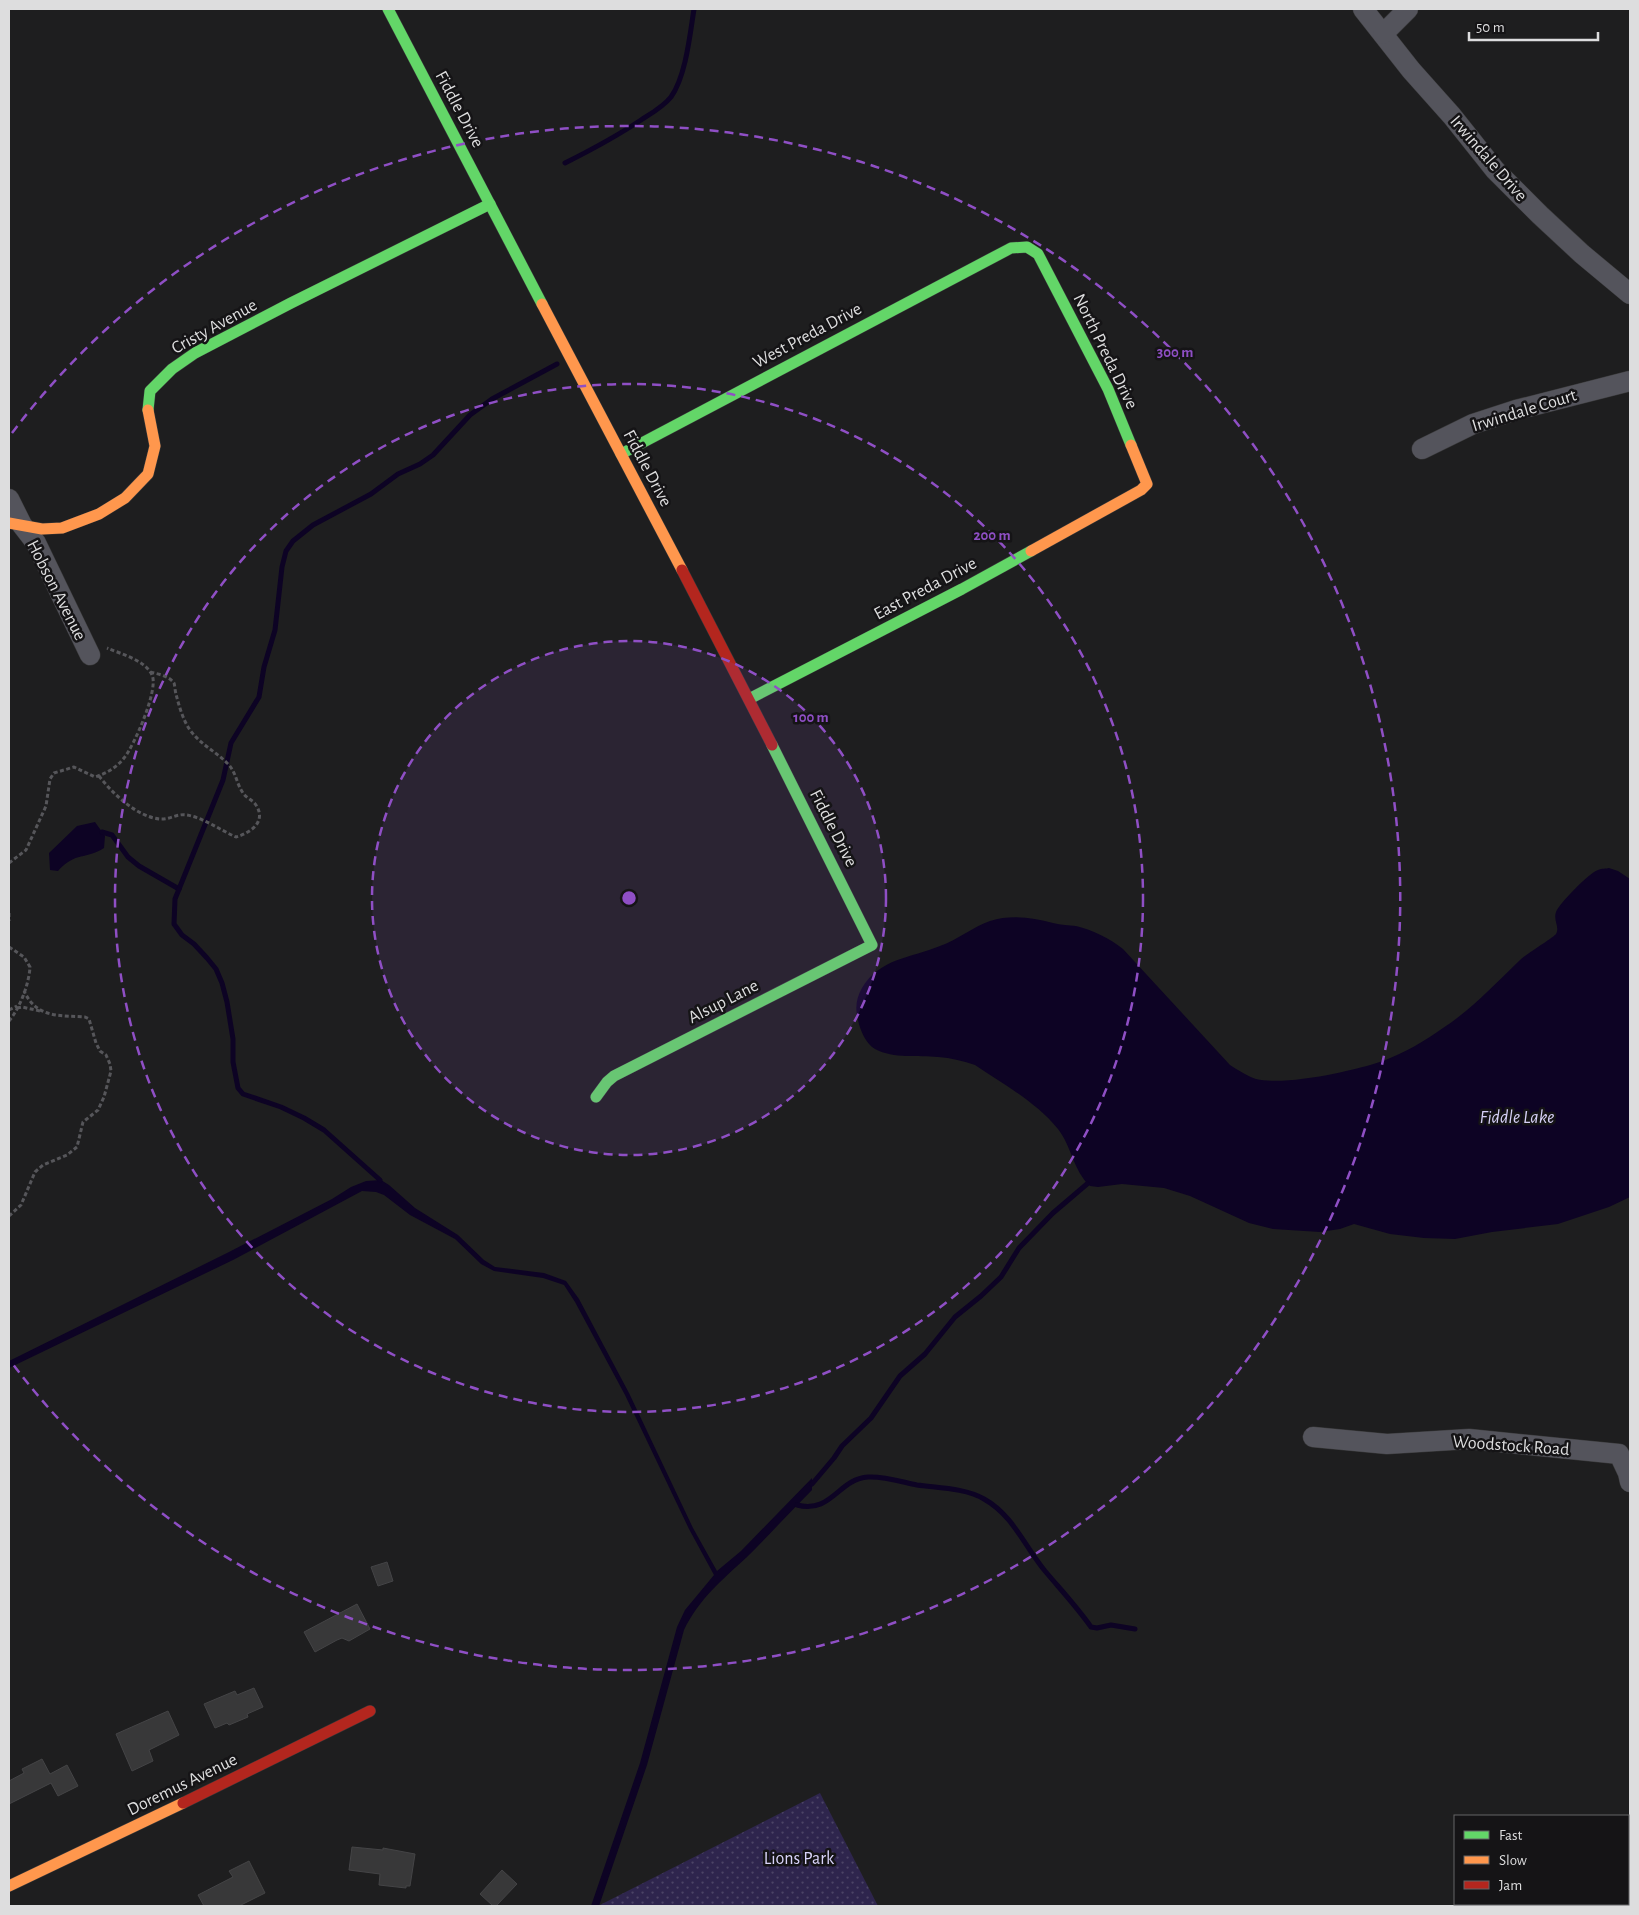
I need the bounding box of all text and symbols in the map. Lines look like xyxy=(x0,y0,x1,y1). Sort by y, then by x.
scale bar xyxy=(1469,10,1598,42)
text: 50 m xyxy=(1476,20,1505,35)
street label: Fiddle Drive xyxy=(431,68,487,151)
street label: Irwindale Drive xyxy=(1446,112,1530,205)
street label: North Preda Drive xyxy=(1069,291,1141,412)
street label: Cristy Avenue xyxy=(169,296,260,358)
street label: West Preda Drive xyxy=(750,300,865,372)
text: 300 m xyxy=(1157,345,1193,360)
street label: Irwindale Court xyxy=(1470,386,1579,435)
street label: Fiddle Drive xyxy=(619,427,675,510)
text: 200 m xyxy=(973,528,1011,543)
street label: Hobson Avenue xyxy=(23,537,89,644)
street label: East Preda Drive xyxy=(871,554,980,623)
text: 100 m xyxy=(793,710,829,725)
street label: Fiddle Drive xyxy=(806,787,860,870)
centre of rings xyxy=(620,889,638,907)
street label: Alsup Lane xyxy=(685,977,761,1027)
water label: Fiddle Lake xyxy=(1480,1108,1554,1127)
street label: Woodstock Road xyxy=(1452,1433,1570,1459)
street label: Doremus Avenue xyxy=(125,1750,240,1819)
legend xyxy=(1454,1815,1629,1905)
text: Fast xyxy=(1499,1828,1523,1843)
park label: Lions Park xyxy=(764,1850,835,1868)
text: Slow xyxy=(1499,1853,1527,1868)
text: Jam xyxy=(1499,1878,1522,1893)

